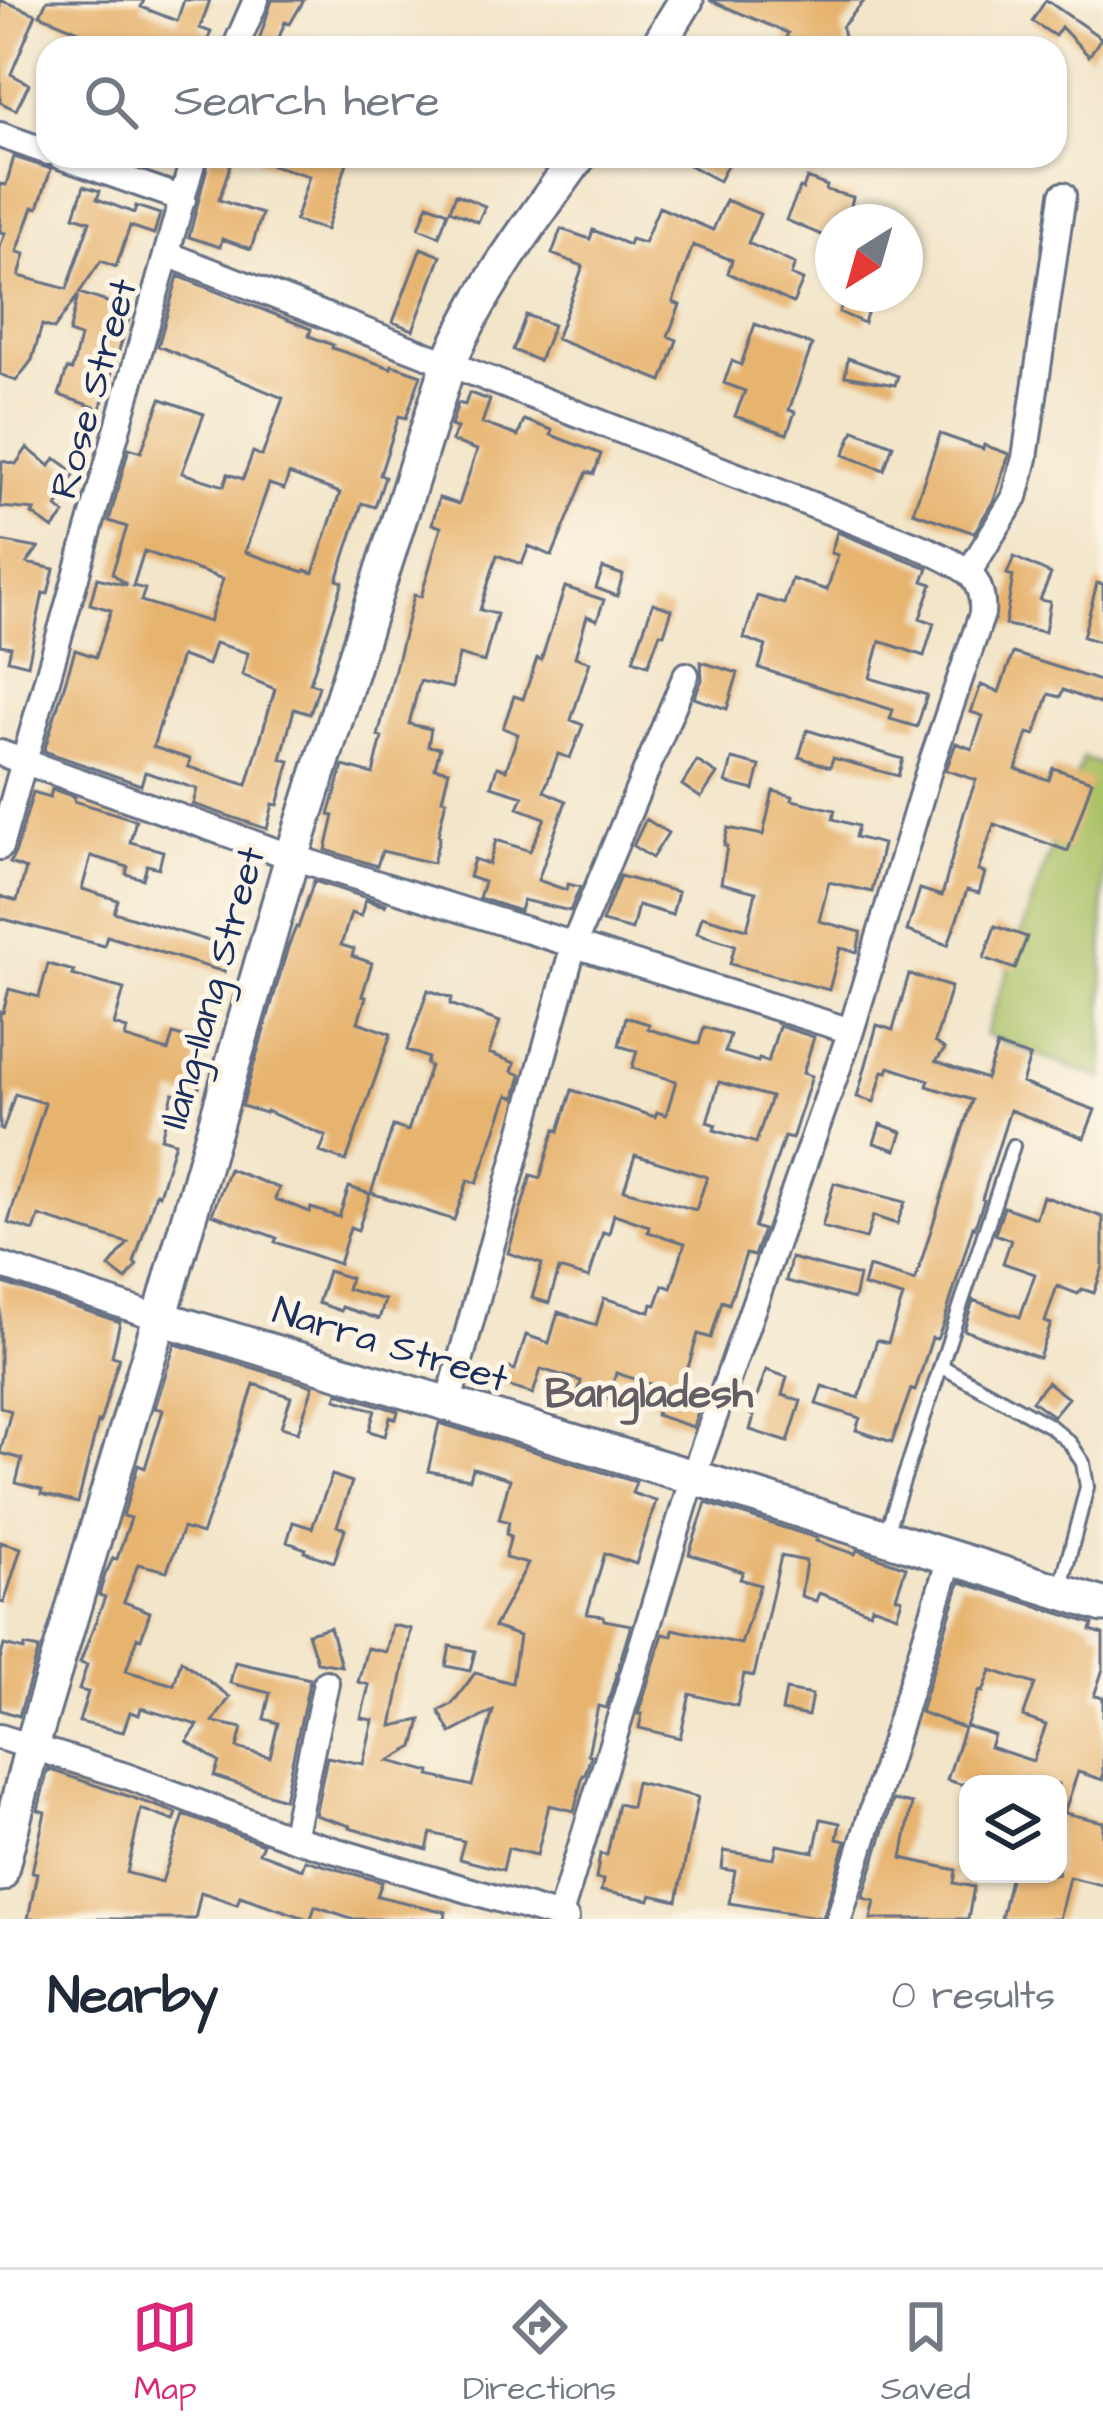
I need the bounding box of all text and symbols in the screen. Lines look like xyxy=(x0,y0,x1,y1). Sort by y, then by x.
search box xyxy=(36,36,1067,168)
icon: search xyxy=(78,69,144,135)
text: Search here xyxy=(174,71,440,133)
north arrow xyxy=(815,204,923,312)
street label: Rose Street xyxy=(38,272,152,505)
street label: Ilang-Ilang Street xyxy=(148,840,280,1135)
street label: Narra Street xyxy=(266,1285,514,1407)
district label: Bangladesh xyxy=(545,1366,754,1425)
map controls xyxy=(959,1775,1067,1883)
button: layers xyxy=(959,1775,1067,1883)
text: Nearby xyxy=(48,1962,218,2033)
text: 0 results xyxy=(891,1970,1055,2024)
tab: Map xyxy=(132,2294,198,2412)
tab: Directions xyxy=(463,2294,616,2412)
tab: Saved xyxy=(881,2294,971,2412)

